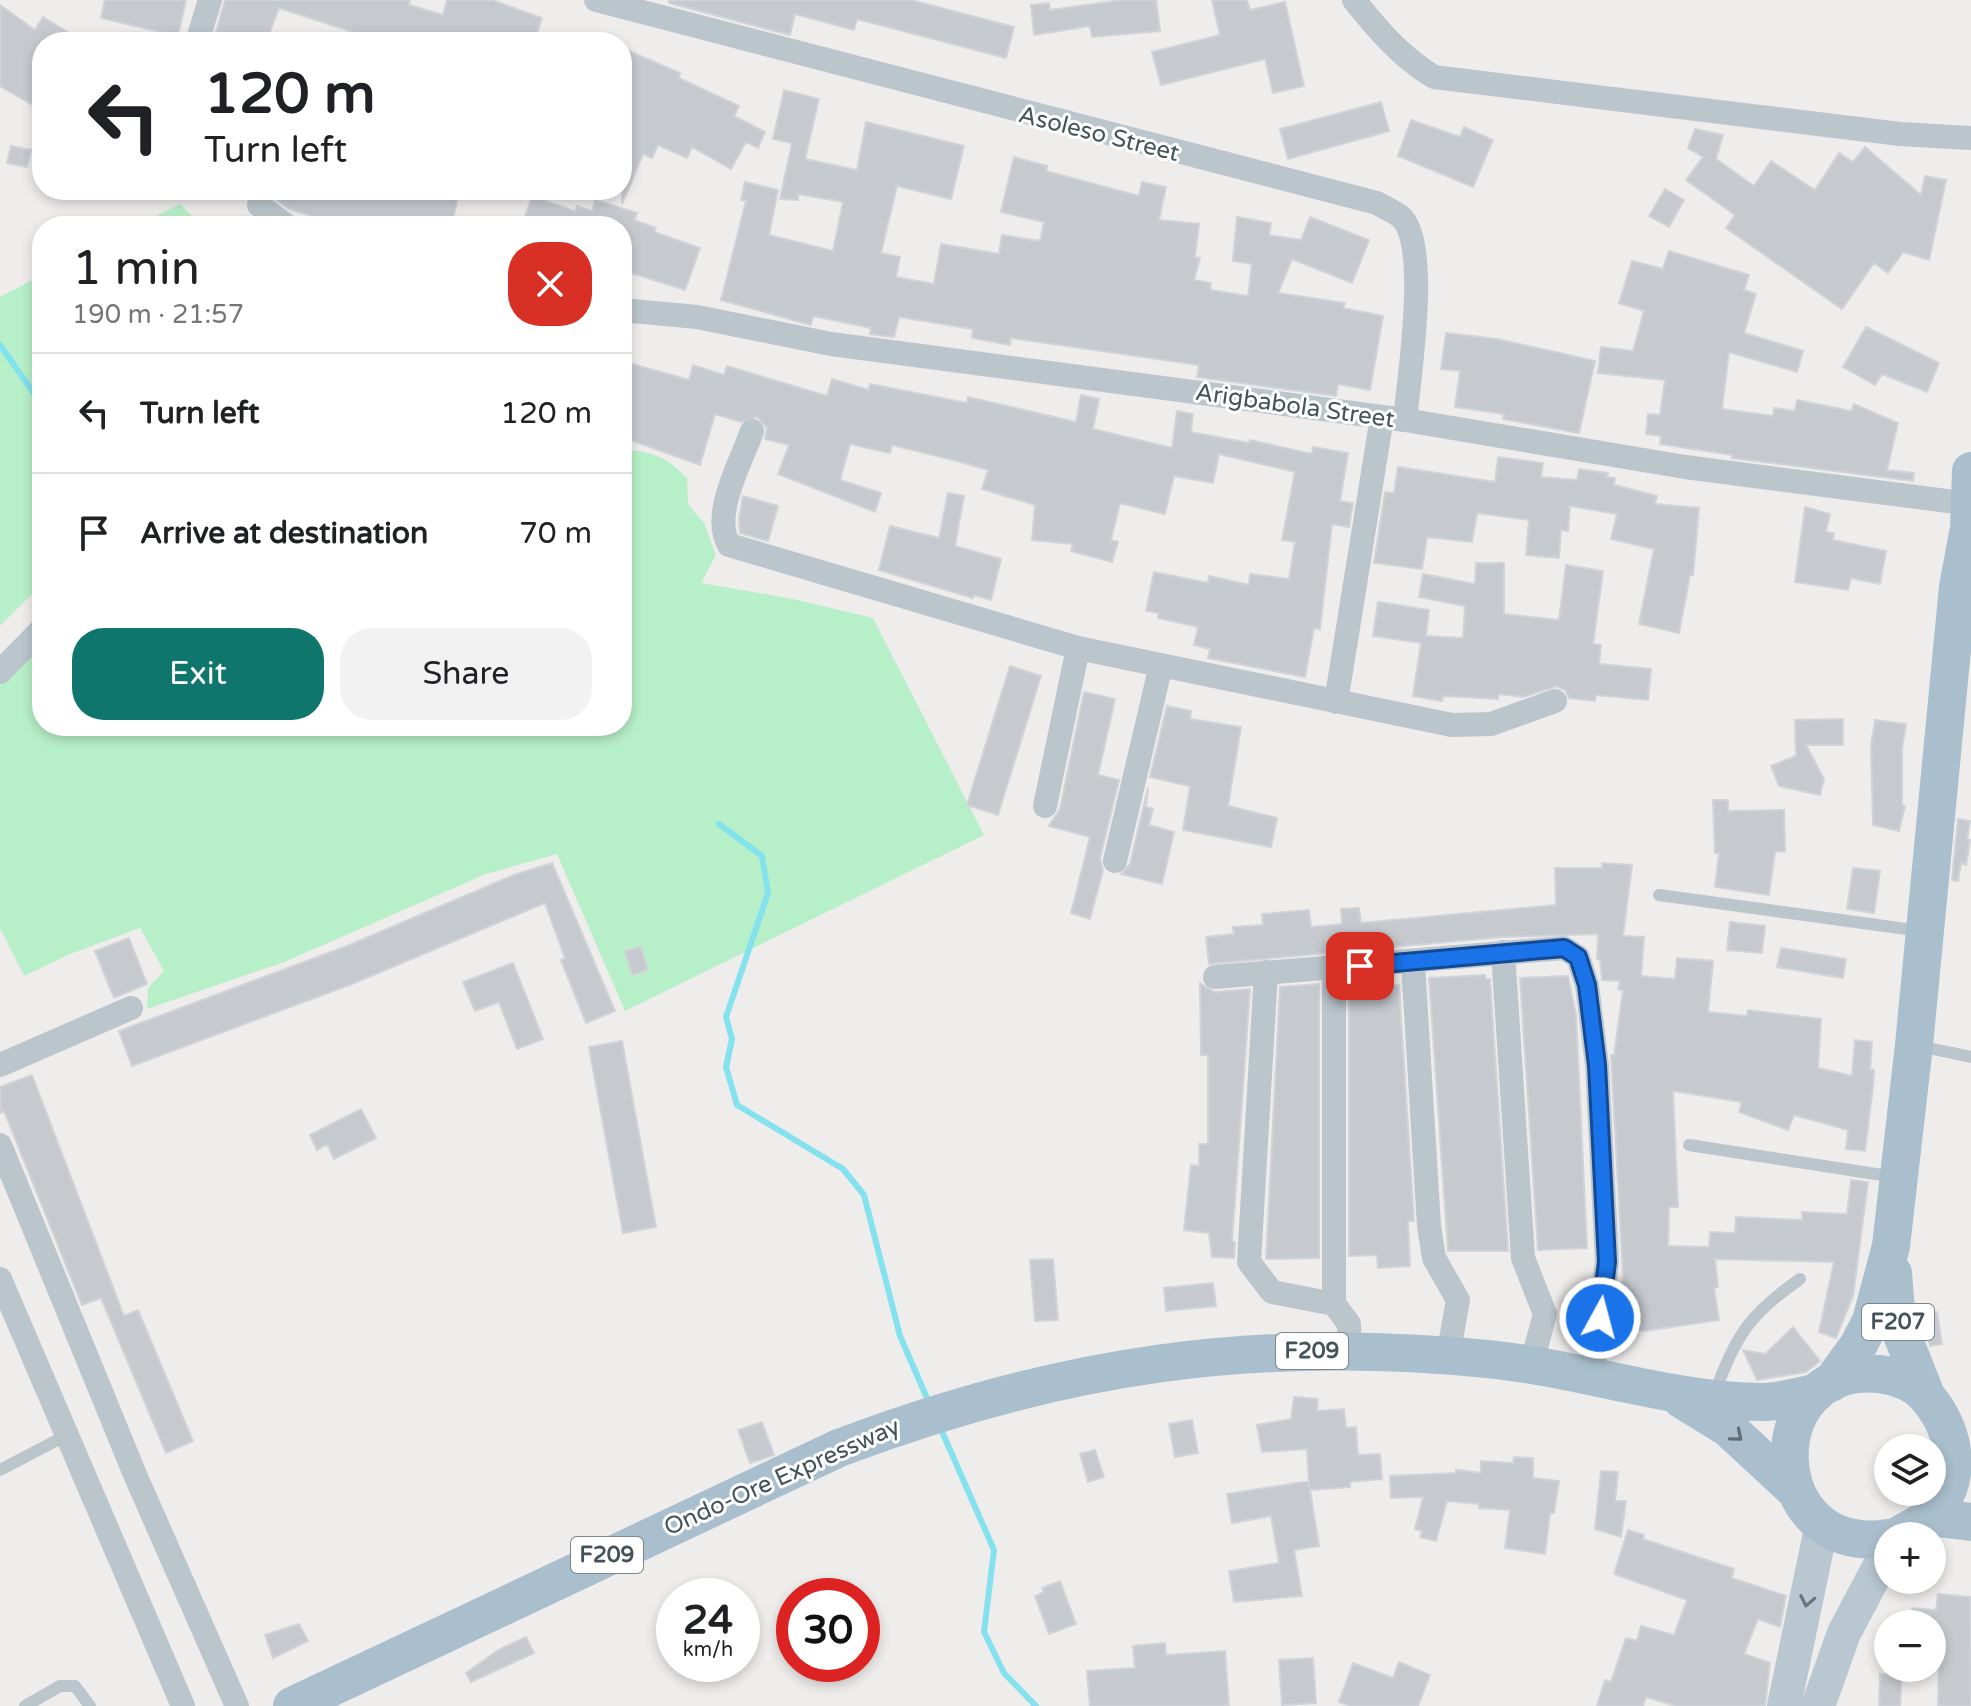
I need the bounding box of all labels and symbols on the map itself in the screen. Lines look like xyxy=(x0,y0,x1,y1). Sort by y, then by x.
street label: Asoleso Street xyxy=(1016,100,1182,168)
street label: Arigbabola Street xyxy=(1194,378,1396,434)
pin xyxy=(1326,932,1394,1000)
position arrow xyxy=(1558,1276,1642,1360)
road number: F207 xyxy=(1862,1304,1934,1340)
road number: F209 xyxy=(1276,1333,1348,1369)
street label: Ondo-Ore Expressway xyxy=(660,1412,905,1542)
one-way arrow xyxy=(1728,1426,1742,1441)
road number: F209 xyxy=(571,1537,643,1573)
speed limit sign: 30 xyxy=(776,1578,880,1682)
one-way arrow xyxy=(1799,1593,1816,1607)

